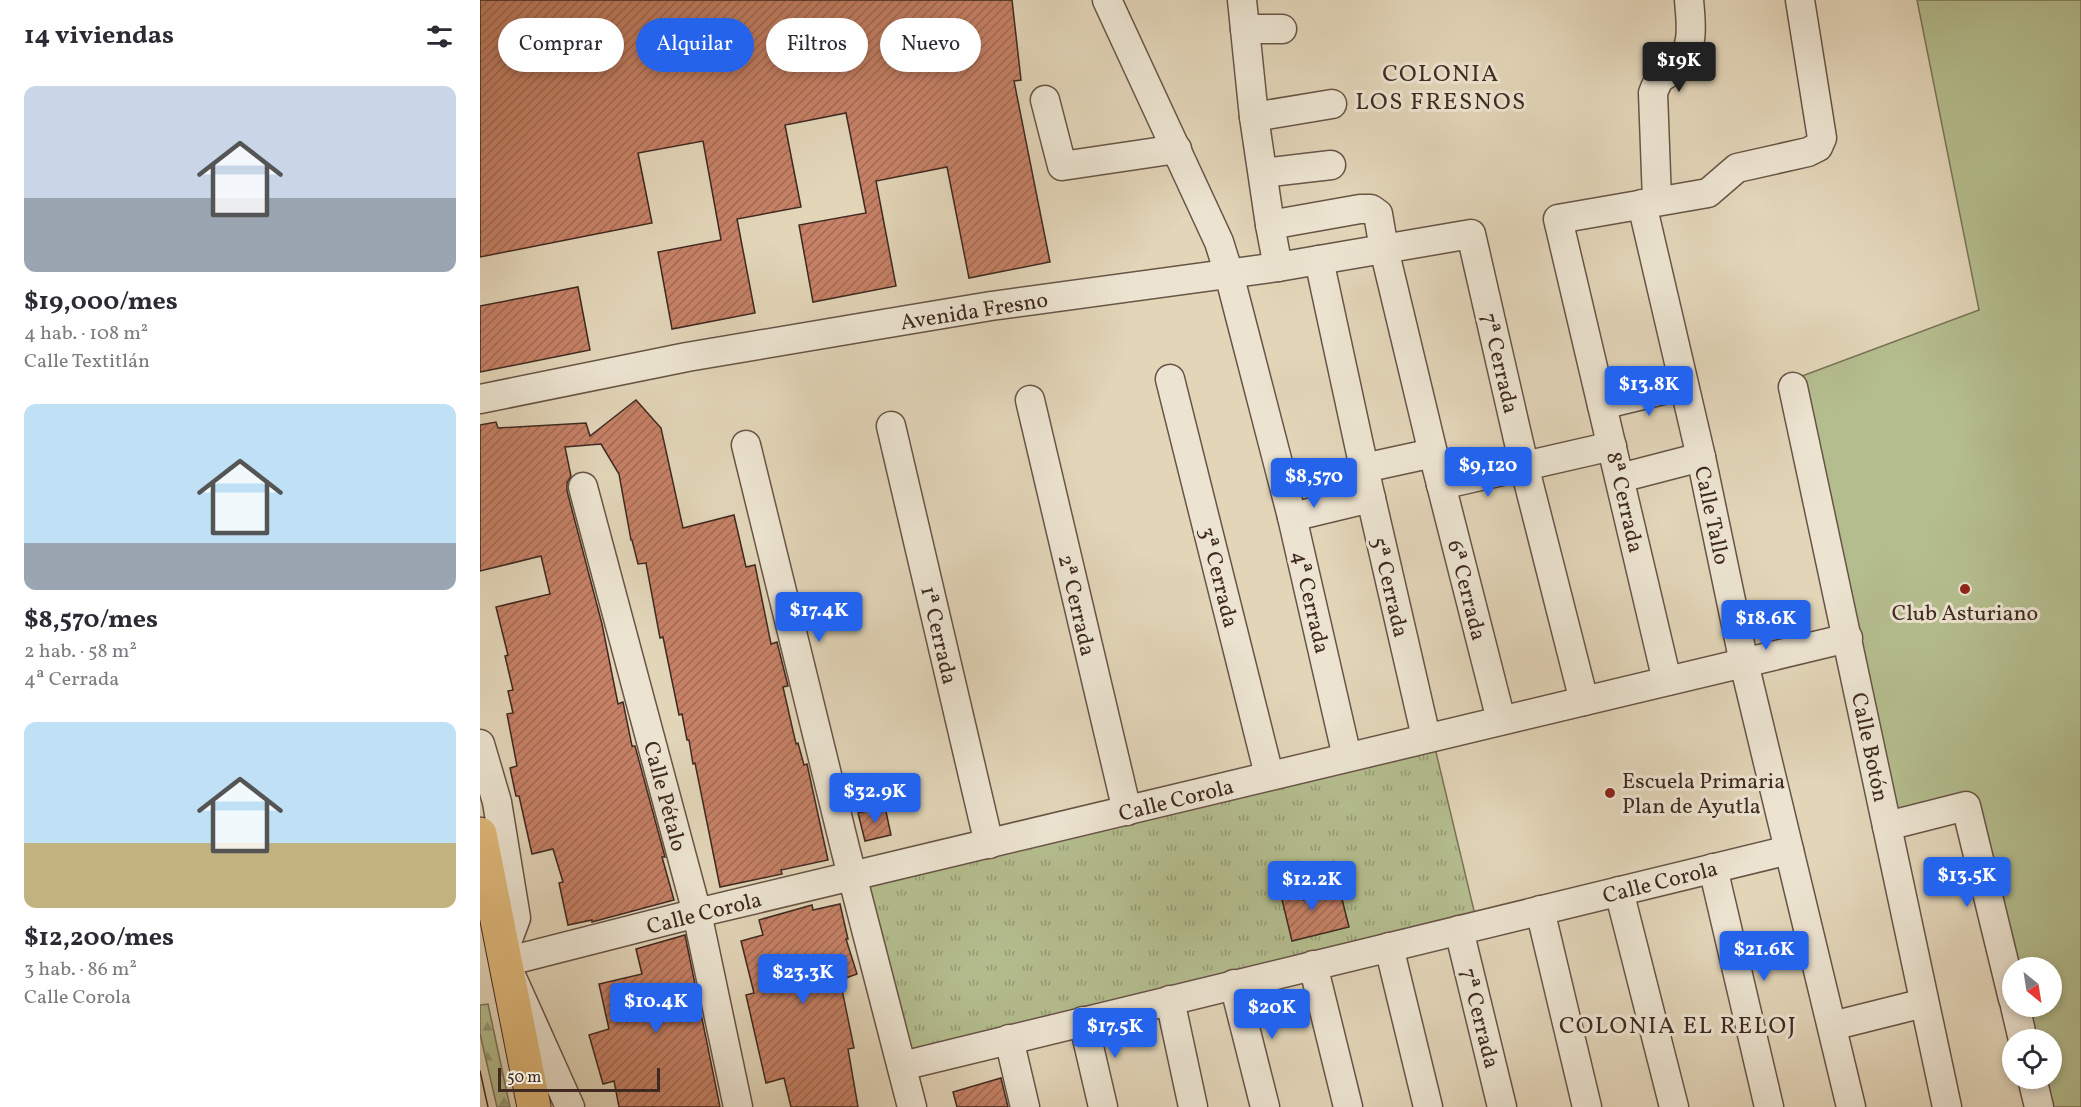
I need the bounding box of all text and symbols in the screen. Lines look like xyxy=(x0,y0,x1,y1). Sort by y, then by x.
text: 14 viviendas xyxy=(24,18,174,54)
chip: Comprar xyxy=(498,18,624,72)
chip: Alquilar xyxy=(636,18,754,72)
chip: Filtros xyxy=(766,18,868,72)
chip: Nuevo xyxy=(880,18,981,72)
icon: filters xyxy=(423,20,456,53)
pin: $19K xyxy=(1643,42,1715,93)
text: $19K xyxy=(1657,47,1701,75)
district label: COLONIA LOS FRESNOS xyxy=(1355,58,1527,120)
icon: home xyxy=(186,125,294,233)
text: $19,000/mes xyxy=(24,284,178,320)
street label: Avenida Fresno xyxy=(898,285,1050,339)
street label: 7ª Cerrada xyxy=(1472,310,1525,417)
text: 4 hab. · 108 m² xyxy=(24,320,148,348)
text: Calle Textitlán xyxy=(24,348,150,376)
pin: $13.8K xyxy=(1600,366,1698,417)
text: $13.8K xyxy=(1619,371,1679,399)
icon: home xyxy=(186,443,294,551)
pin: $9,120 xyxy=(1439,447,1537,498)
street label: 8ª Cerrada xyxy=(1597,449,1650,556)
text: $9,120 xyxy=(1459,452,1517,480)
pin: $8,570 xyxy=(1265,458,1363,509)
text: $8,570 xyxy=(1285,463,1343,491)
street label: Calle Tallo xyxy=(1685,463,1736,568)
street label: 3ª Cerrada xyxy=(1190,524,1245,631)
street label: 5ª Cerrada xyxy=(1362,534,1415,641)
street label: 6ª Cerrada xyxy=(1438,537,1493,644)
street label: 4ª Cerrada xyxy=(1283,548,1336,657)
street label: 2ª Cerrada xyxy=(1049,552,1102,659)
marker: Club Asturiano xyxy=(1958,582,1972,596)
street label: 1ª Cerrada xyxy=(911,583,964,688)
pin: $17.4K xyxy=(770,592,868,643)
text: $17.4K xyxy=(789,597,849,625)
place label: Club Asturiano xyxy=(1892,599,2038,630)
pin: $18.6K xyxy=(1717,600,1815,651)
text: $8,570/mes xyxy=(24,602,158,638)
text: $18.6K xyxy=(1736,605,1796,633)
text: 2 hab. · 58 m² xyxy=(24,638,137,666)
text: 4ª Cerrada xyxy=(24,666,119,694)
street label: Calle Botón xyxy=(1842,690,1895,805)
street label: Calle Pétalo xyxy=(634,738,693,855)
icon: home xyxy=(186,761,294,869)
place label: Escuela Primaria Plan de Ayutla xyxy=(1622,767,1785,823)
street label: Calle Corola xyxy=(1116,772,1237,831)
pin: $32.9K xyxy=(826,773,924,824)
text: $32.9K xyxy=(844,778,906,806)
marker: Escuela Primaria Plan de Ayutla xyxy=(1603,786,1617,800)
street label: Calle Corola xyxy=(1600,854,1721,913)
pin: $13.5K xyxy=(1918,857,2016,908)
pin: $12.2K xyxy=(1263,861,1361,912)
text: $13.5K xyxy=(1938,862,1997,890)
text: $12.2K xyxy=(1282,866,1342,894)
street label: Calle Corola xyxy=(644,885,765,944)
text: $12,200/mes xyxy=(24,920,174,956)
pin: $21.6K xyxy=(1715,931,1813,982)
text: $21.6K xyxy=(1734,936,1794,964)
pin: $23.3K xyxy=(754,954,852,1005)
text: 3 hab. · 86 m² xyxy=(24,956,137,984)
north arrow xyxy=(2002,957,2062,1017)
map controls xyxy=(2002,957,2062,1089)
text: $23.3K xyxy=(772,959,834,987)
street label: 7ª Cerrada xyxy=(1451,965,1506,1072)
pin: $10.4K xyxy=(607,983,705,1034)
text: Calle Corola xyxy=(24,984,131,1012)
text: $10.4K xyxy=(624,988,688,1016)
pin: $20K xyxy=(1236,989,1308,1040)
text: $20K xyxy=(1248,994,1296,1022)
pin: $17.5K xyxy=(1066,1008,1164,1059)
district label: COLONIA EL RELOJ xyxy=(1559,1010,1797,1044)
text: $17.5K xyxy=(1087,1013,1143,1041)
button: locate xyxy=(2002,1029,2062,1089)
scale bar xyxy=(498,1065,660,1092)
text: 50 m xyxy=(507,1067,541,1089)

